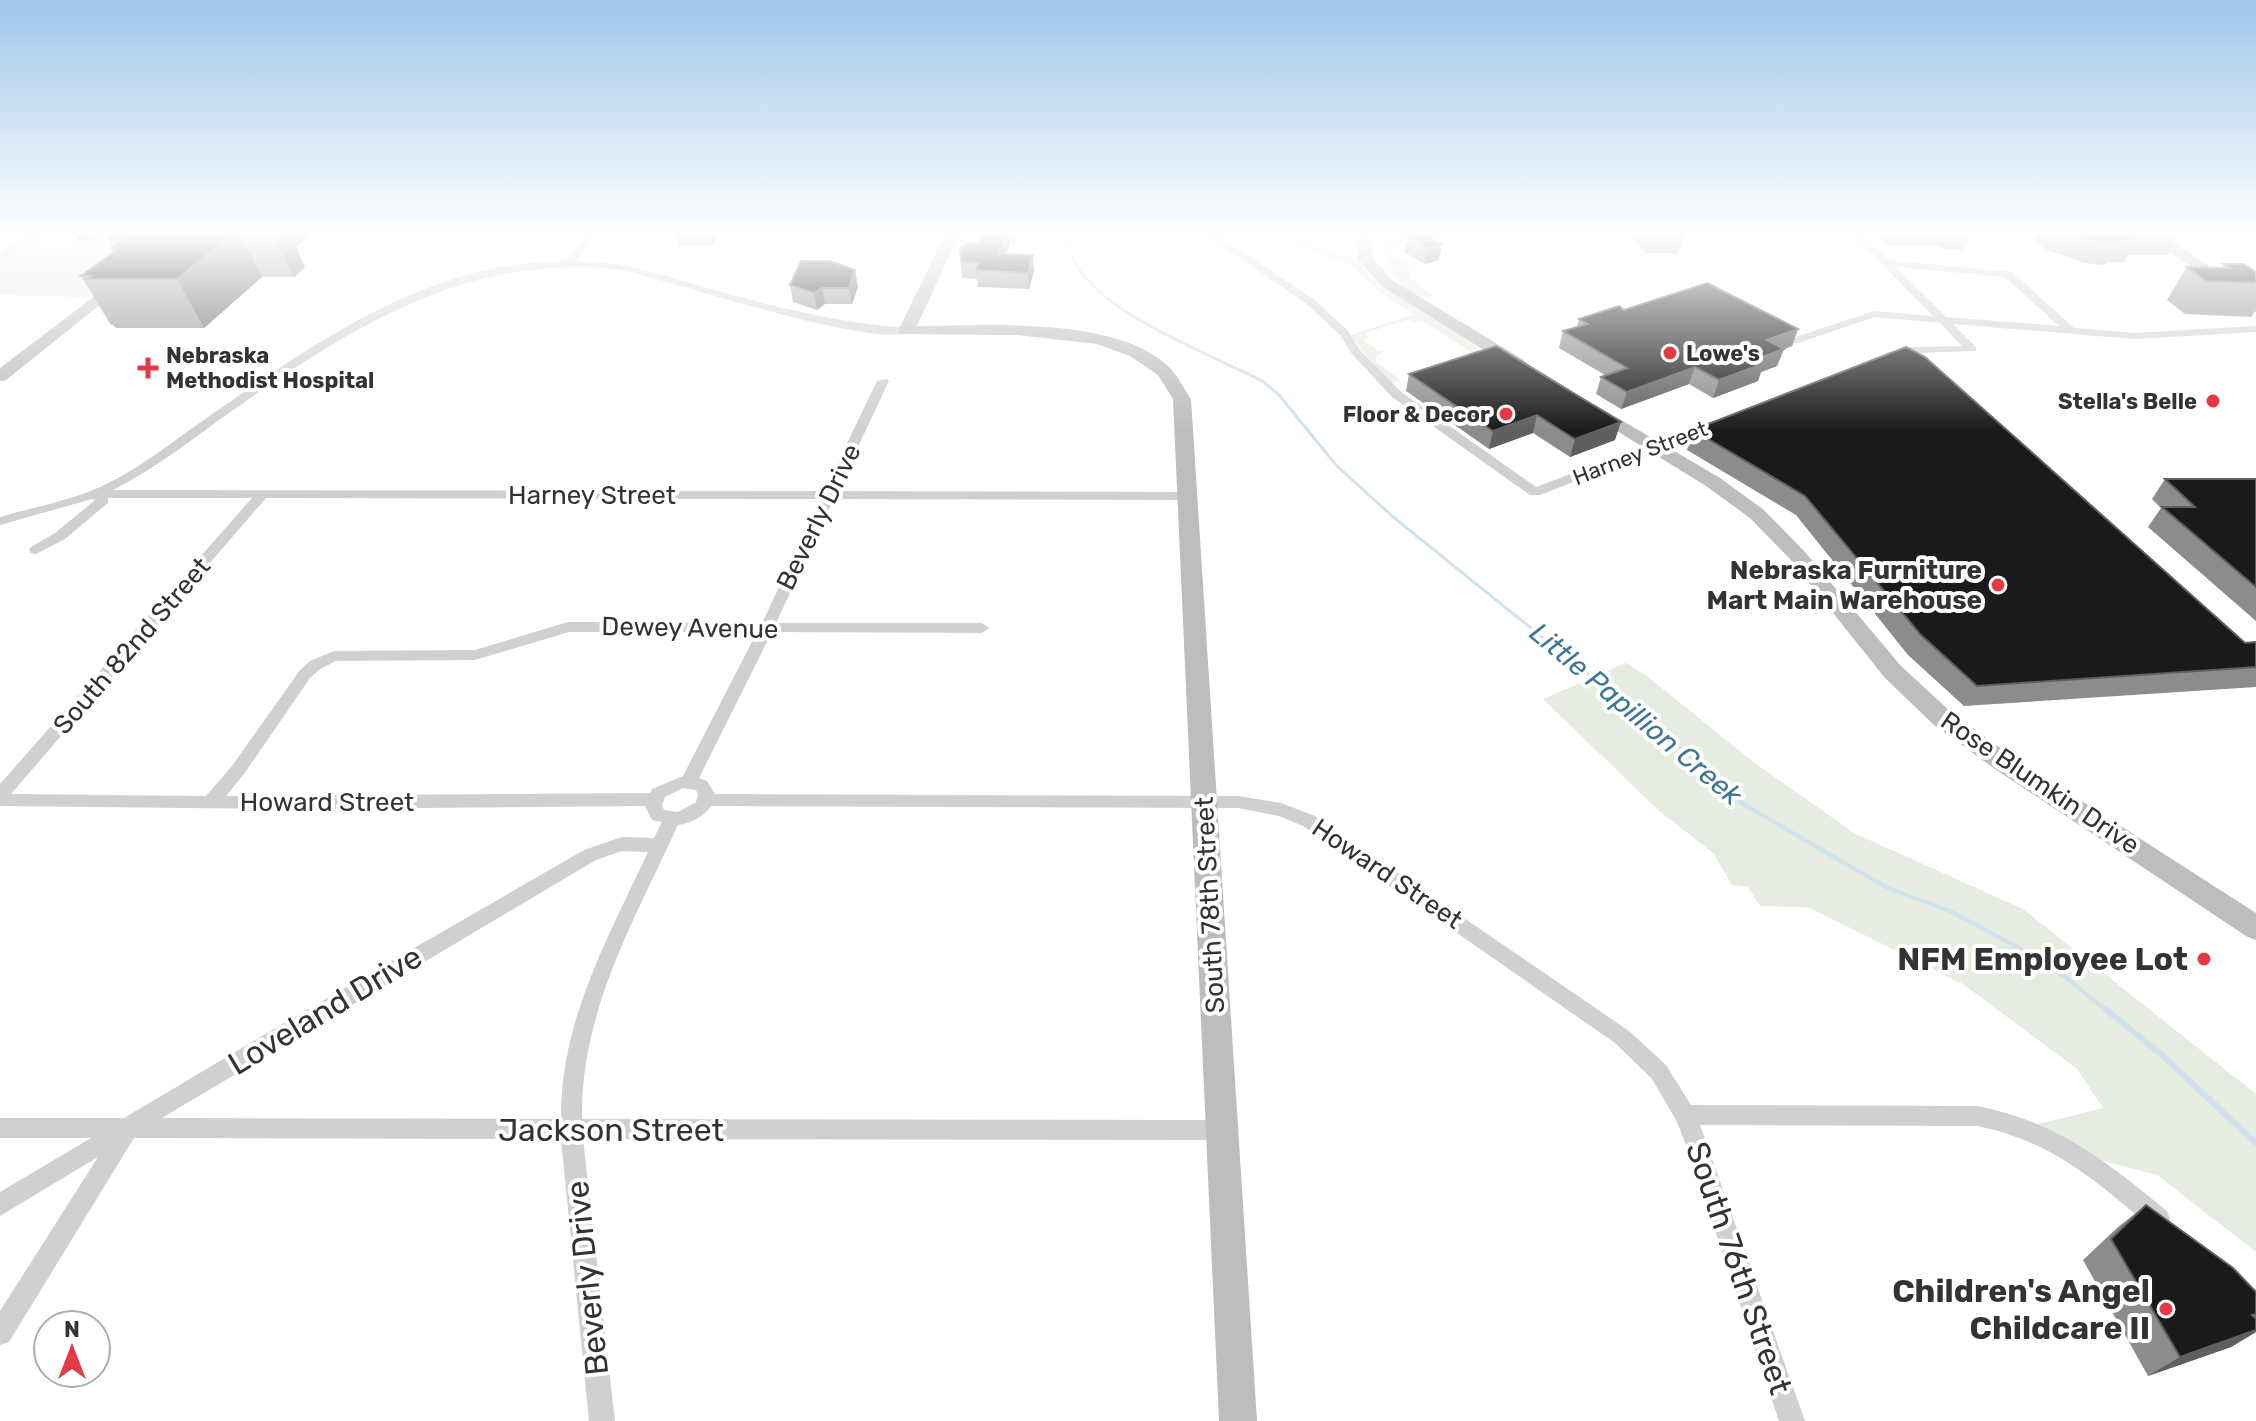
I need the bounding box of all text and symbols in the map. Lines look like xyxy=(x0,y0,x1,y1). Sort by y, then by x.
place label: Lowe's xyxy=(1686,340,1760,367)
place label: Nebraska Methodist Hospital xyxy=(166,342,374,394)
marker: Lowe's xyxy=(1661,344,1679,362)
marker: Nebraska Methodist Hospital xyxy=(137,357,159,379)
place label: Stella's Belle xyxy=(2058,388,2197,415)
marker: Stella's Belle xyxy=(2204,392,2222,410)
place label: Floor & Decor xyxy=(1343,401,1490,428)
marker: Floor & Decor xyxy=(1497,405,1515,423)
street label: Harney Street xyxy=(1569,415,1711,491)
street label: Beverly Drive xyxy=(770,439,868,595)
street label: Harney Street xyxy=(508,480,676,511)
street label: South 82nd Street xyxy=(47,551,217,741)
place label: Nebraska Furniture Mart Main Warehouse xyxy=(1706,555,1982,616)
marker: Nebraska Furniture Mart Main Warehouse xyxy=(1989,576,2007,594)
street label: Dewey Avenue xyxy=(601,611,779,645)
water label: Little Papillion Creek xyxy=(1523,616,1749,813)
street label: Rose Blumkin Drive xyxy=(1935,705,2145,861)
street label: Howard Street xyxy=(240,787,414,818)
street label: South 78th Street xyxy=(1189,796,1231,1014)
street label: Howard Street xyxy=(1306,812,1468,936)
street label: Loveland Drive xyxy=(221,937,429,1083)
place label: NFM Employee Lot xyxy=(1897,940,2188,978)
marker: NFM Employee Lot xyxy=(2195,950,2213,968)
street label: Jackson Street xyxy=(498,1111,724,1149)
street label: South 76th Street xyxy=(1678,1137,1800,1399)
street label: Beverly Drive xyxy=(558,1179,616,1377)
place label: Children's Angel Childcare II xyxy=(1892,1272,2150,1347)
marker: Children's Angel Childcare II xyxy=(2157,1300,2175,1318)
north arrow xyxy=(32,1309,112,1389)
text: N xyxy=(64,1316,80,1343)

